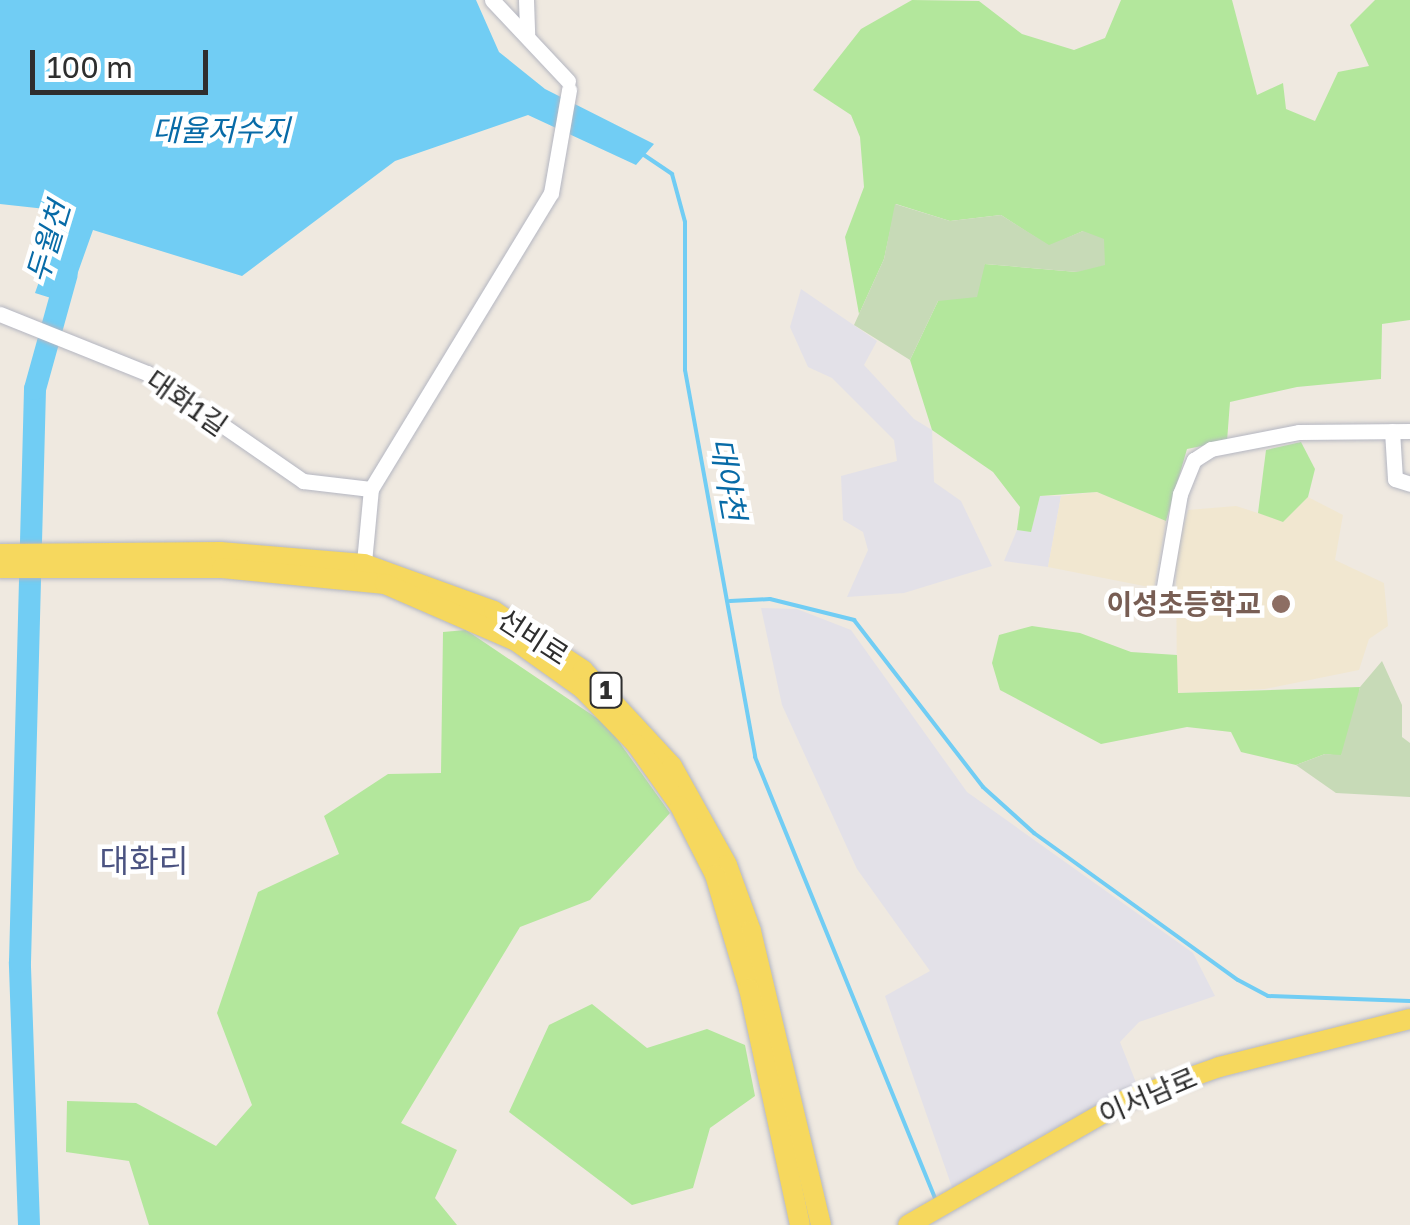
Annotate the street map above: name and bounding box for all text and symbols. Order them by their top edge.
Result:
scale bar [35,30,212,92]
text: 100 m [47,49,133,85]
water label: 대율저수지 [152,112,290,148]
water label: 두월천 [19,197,77,287]
street label: 대화1길 [140,363,234,443]
water label: 대야천 [703,435,753,523]
place label: 이성초등학교 [1106,587,1261,621]
marker: 이성초등학교 [1270,593,1292,615]
street label: 선비로 [491,602,575,672]
road number: 1 [588,670,624,710]
district label: 대화리 [100,841,188,879]
street label: 이서남로 [1094,1060,1202,1132]

